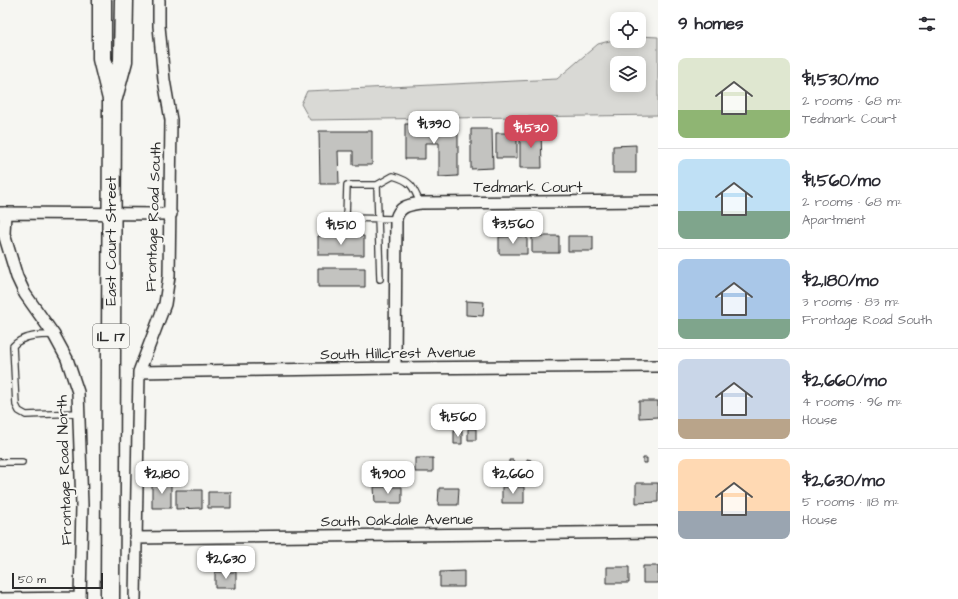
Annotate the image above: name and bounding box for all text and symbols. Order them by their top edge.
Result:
map controls [610,12,646,92]
button: locate [610,12,646,48]
text: 9 homes [678,12,743,36]
icon: filters [916,13,938,35]
button: layers [610,56,646,92]
text: $1,530/mo [802,68,879,92]
icon: home [710,74,758,122]
text: 2 rooms · 68 m² [802,92,902,110]
text: Tedmark Court [802,110,896,128]
pin: $1,390 [401,111,467,145]
text: $1,390 [417,115,451,133]
pin: $1,530 [498,115,564,149]
text: $1,530 [513,119,549,137]
street label: Frontage Road South [140,141,168,292]
text: $1,560/mo [802,169,881,193]
icon: home [710,175,758,223]
street label: East Court Street [101,176,122,306]
street label: Tedmark Court [474,177,582,198]
text: 2 rooms · 68 m² [802,193,902,211]
pin: $3,560 [480,211,546,245]
text: Apartment [802,211,866,229]
pin: $1,510 [308,212,374,246]
text: $3,560 [492,215,534,233]
text: $1,510 [326,216,356,234]
text: $2,180/mo [802,269,879,293]
icon: home [710,275,758,323]
text: 3 rooms · 83 m² [802,293,900,311]
text: Frontage Road South [802,311,932,329]
road number: IL 17 [93,324,129,348]
street label: South Hillcrest Avenue [320,342,476,365]
text: $2,660/mo [802,369,887,393]
icon: home [710,375,758,423]
text: 4 rooms · 96 m² [802,393,902,411]
street label: Frontage Road North [51,394,79,545]
pin: $1,560 [425,404,491,438]
text: $1,560 [440,408,476,426]
text: House [802,411,837,429]
pin: $2,180 [129,461,195,495]
pin: $1,900 [355,461,421,495]
pin: $2,660 [480,461,546,495]
text: $2,180 [144,465,180,483]
text: $1,900 [370,465,406,483]
text: $2,660 [492,465,534,483]
text: $2,630/mo [802,469,885,493]
icon: home [710,475,758,523]
text: 5 rooms · 118 m² [802,493,899,511]
street label: South Oakdale Avenue [321,509,473,532]
text: House [802,511,837,529]
pin: $2,630 [193,546,259,580]
text: $2,630 [206,550,246,568]
scale bar [12,571,103,590]
text: 50 m [18,572,46,587]

